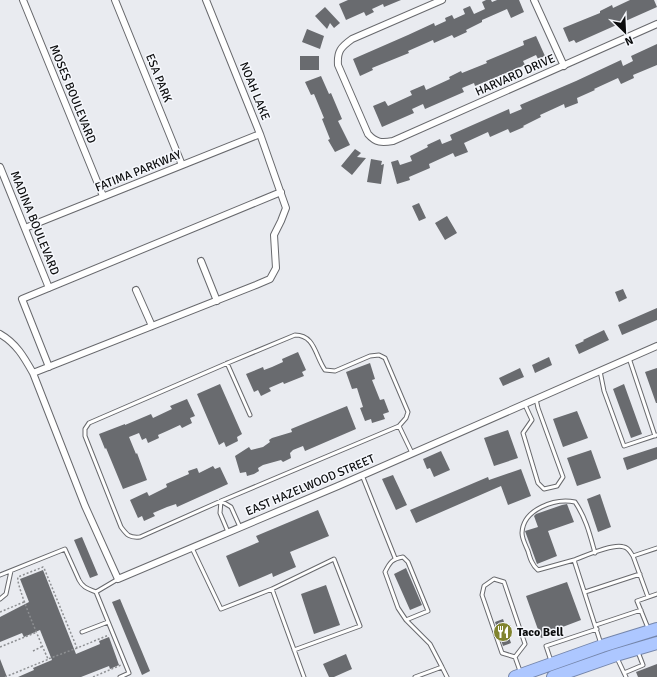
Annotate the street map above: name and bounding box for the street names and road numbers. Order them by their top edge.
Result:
street label: MOSES BOULEVARD [46,43,99,146]
street label: HARVARD DRIVE [473,51,558,100]
street label: ESA PARK [142,52,175,105]
street label: NOAH LAKE [236,60,273,123]
street label: FATIMA PARKWAY [93,147,183,196]
street label: MADINA BOULEVARD [7,169,62,278]
street label: EAST HAZELWOOD STREET [243,451,377,519]

